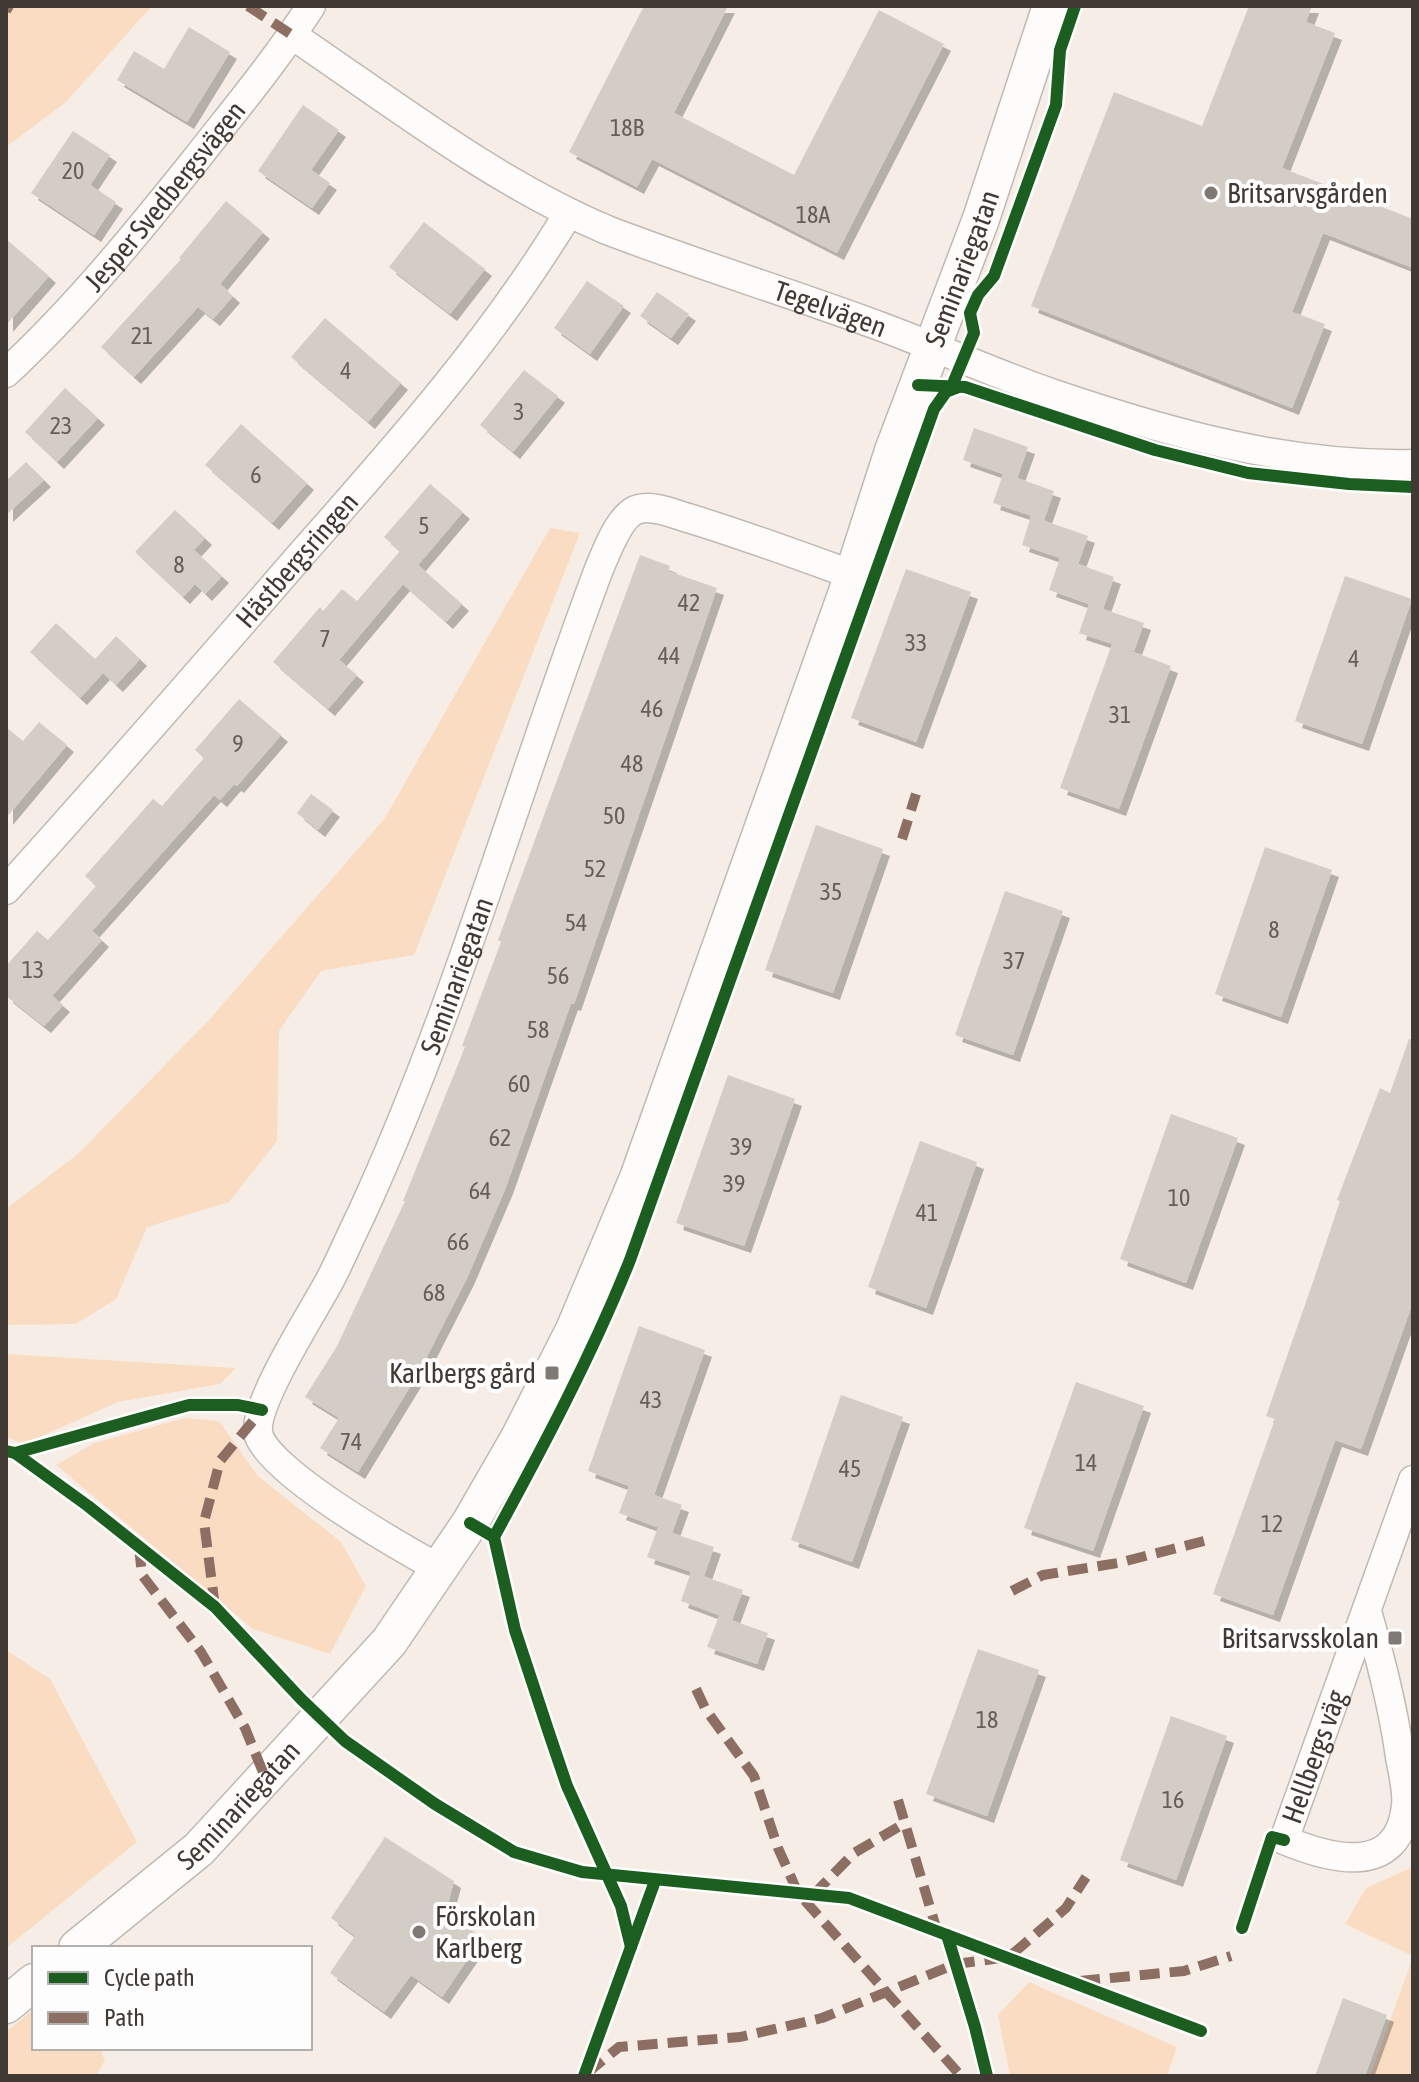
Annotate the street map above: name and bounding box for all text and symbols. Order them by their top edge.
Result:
street label: Jesper Svedbergsvägen [78,95,252,298]
house number: 18B [610,114,645,141]
house number: 20 [62,157,84,184]
place label: Britsarvsgården [1227,177,1388,209]
marker: Britsarvsgården [1202,184,1220,202]
street label: Seminariegatan [918,186,1005,351]
house number: 18A [796,201,830,228]
street label: Tegelvägen [770,274,891,343]
house number: 21 [131,322,153,349]
house number: 4 [340,357,352,384]
house number: 3 [513,398,525,425]
house number: 23 [50,412,72,439]
house number: 6 [250,461,262,488]
street label: Hästbergsringen [229,486,365,634]
house number: 5 [418,512,430,539]
house number: 8 [173,551,185,578]
house number: 42 [678,589,700,616]
house number: 7 [319,625,331,652]
house number: 33 [905,629,927,656]
house number: 44 [658,642,680,669]
house number: 4 [1348,645,1360,672]
house number: 46 [641,695,663,722]
house number: 31 [1109,701,1131,728]
house number: 9 [232,730,244,757]
house number: 48 [621,750,643,777]
house number: 50 [603,802,625,829]
house number: 52 [584,855,606,882]
house number: 35 [820,878,842,905]
street label: Seminariegatan [414,893,499,1059]
house number: 54 [565,909,587,936]
house number: 8 [1268,916,1280,943]
house number: 37 [1003,947,1025,974]
house number: 13 [22,956,44,983]
house number: 56 [547,962,569,989]
house number: 58 [527,1016,549,1043]
house number: 60 [508,1070,530,1097]
house number: 62 [489,1124,511,1151]
house number: 39 [730,1133,752,1160]
house number: 39 [723,1170,745,1197]
house number: 64 [469,1177,491,1204]
house number: 10 [1168,1184,1190,1211]
house number: 41 [916,1199,938,1226]
house number: 66 [447,1228,469,1255]
house number: 68 [423,1279,445,1306]
place label: Karlbergs gård [389,1357,536,1389]
marker: Karlbergs gård [543,1364,561,1382]
house number: 43 [640,1386,662,1413]
house number: 74 [340,1428,362,1455]
house number: 14 [1075,1449,1097,1476]
house number: 45 [839,1455,861,1482]
house number: 12 [1261,1510,1283,1537]
place label: Britsarvsskolan [1222,1622,1379,1654]
marker: Britsarvsskolan [1386,1629,1404,1647]
street label: Hellbergs väg [1275,1686,1352,1828]
house number: 18 [976,1706,998,1733]
street label: Seminariegatan [171,1734,306,1876]
house number: 16 [1162,1786,1184,1813]
place label: Förskolan Karlberg [435,1900,536,1964]
marker: Förskolan Karlberg [410,1923,428,1941]
legend [32,1946,312,2050]
text: Cycle path [104,1964,195,1991]
text: Path [104,2004,145,2031]

